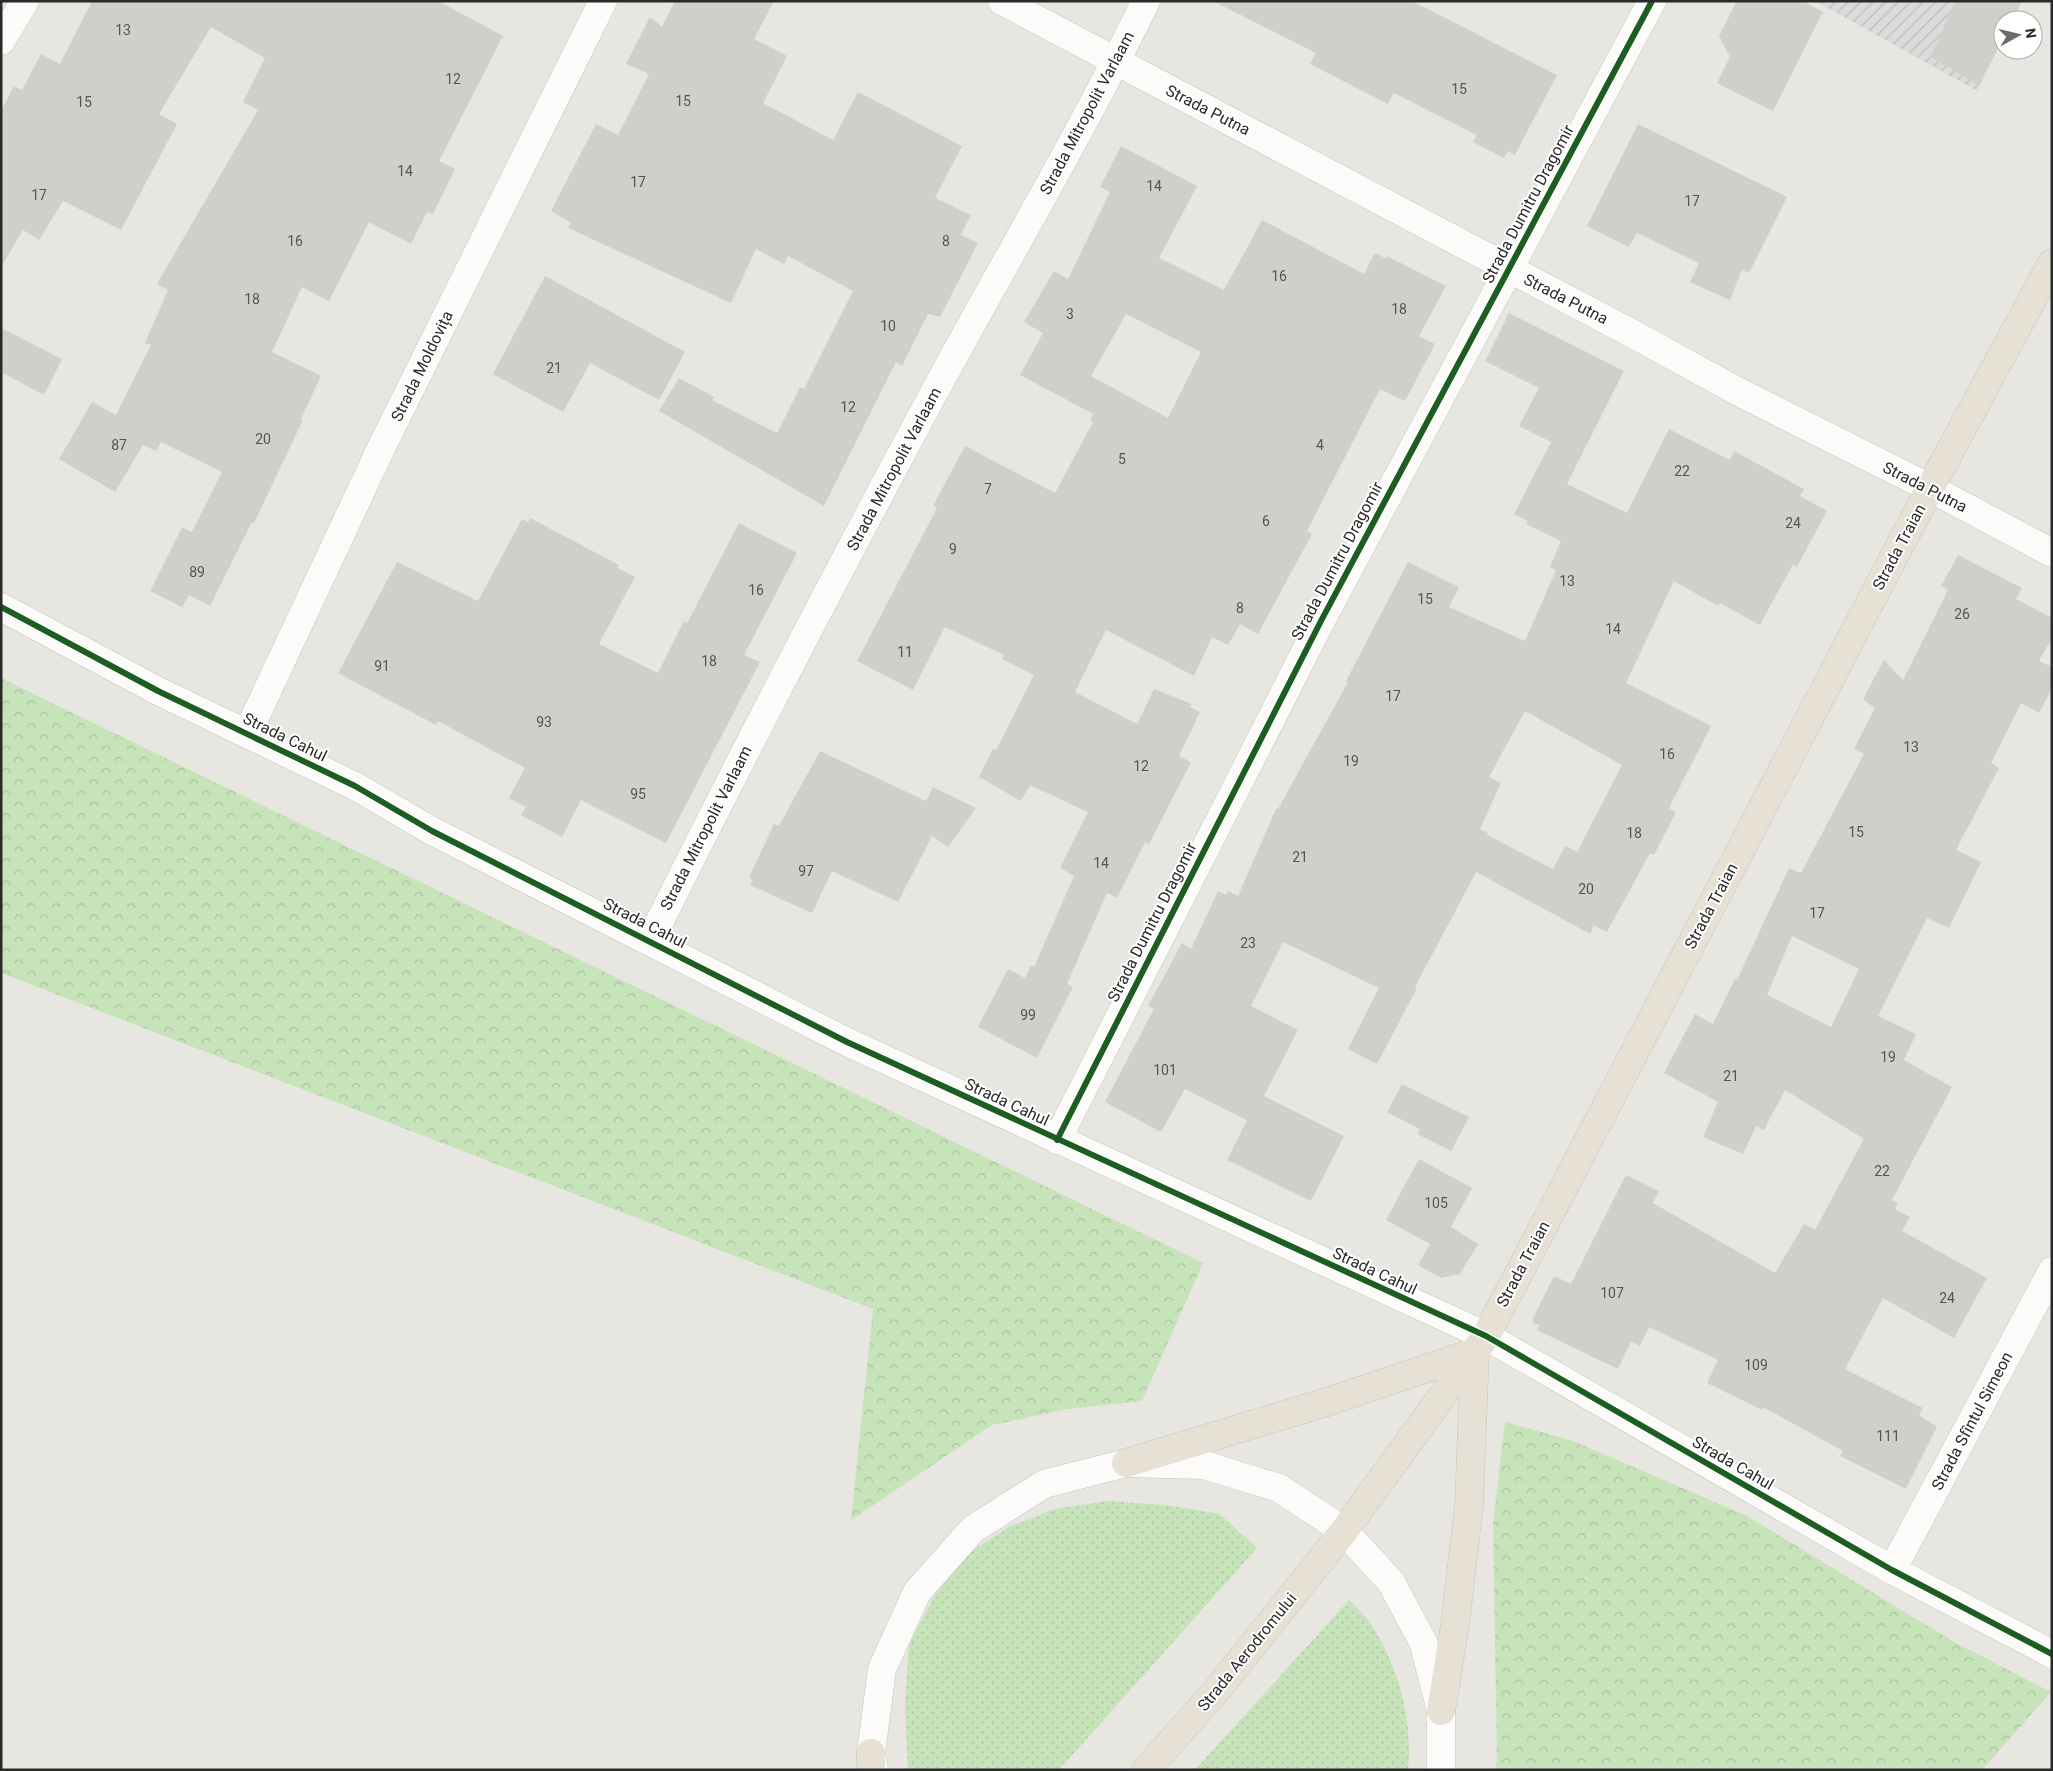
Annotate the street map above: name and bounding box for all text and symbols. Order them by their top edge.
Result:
north arrow [1993,10,2043,60]
house number: 13 [115,22,131,38]
text: N [2022,27,2039,39]
street label: Strada Mitropolit Varlaam [1036,28,1138,198]
house number: 12 [445,71,461,87]
street label: Strada Putna [1163,81,1253,139]
house number: 15 [1451,81,1467,97]
house number: 15 [675,93,691,109]
house number: 15 [76,94,92,110]
street label: Strada Dumitru Dragomir [1478,121,1578,286]
house number: 14 [397,163,413,179]
house number: 17 [630,174,646,190]
house number: 14 [1146,178,1162,194]
house number: 17 [31,187,47,203]
house number: 17 [1684,193,1700,209]
house number: 16 [287,233,303,249]
house number: 8 [942,233,950,249]
house number: 16 [1271,268,1287,284]
street label: Strada Putna [1521,270,1611,328]
house number: 18 [244,291,260,307]
house number: 18 [1391,301,1407,317]
house number: 3 [1066,306,1074,322]
street label: Strada Moldovița [387,308,458,425]
house number: 10 [880,318,896,334]
house number: 21 [546,360,562,376]
street label: Strada Mitropolit Varlaam [843,384,945,554]
house number: 12 [840,399,856,415]
house number: 20 [255,431,271,447]
house number: 87 [111,437,127,453]
house number: 4 [1316,437,1324,453]
house number: 5 [1118,451,1126,467]
street label: Strada Putna [1880,458,1970,516]
house number: 22 [1674,463,1690,479]
street label: Strada Dumitru Dragomir [1287,478,1387,643]
house number: 7 [984,481,992,497]
street label: Strada Trаian [1868,501,1930,593]
house number: 6 [1262,513,1270,529]
house number: 24 [1785,515,1801,531]
house number: 9 [949,541,957,557]
house number: 89 [189,564,205,580]
house number: 13 [1559,573,1575,589]
house number: 16 [748,582,764,598]
house number: 15 [1417,591,1433,607]
house number: 8 [1236,600,1244,616]
house number: 26 [1954,606,1970,622]
house number: 14 [1605,621,1621,637]
house number: 11 [897,644,913,660]
house number: 18 [701,653,717,669]
house number: 91 [374,658,390,674]
house number: 17 [1385,688,1401,704]
street label: Strada Cahul [240,709,330,765]
house number: 93 [536,714,552,730]
house number: 13 [1903,739,1919,755]
street label: Strada Mitropolit Varlaam [656,743,756,913]
house number: 16 [1659,746,1675,762]
house number: 19 [1343,753,1359,769]
house number: 12 [1133,758,1149,774]
house number: 95 [630,786,646,802]
house number: 15 [1848,824,1864,840]
house number: 18 [1626,825,1642,841]
street label: Strada Dumitru Dragomir [1103,838,1201,1005]
house number: 21 [1292,849,1308,865]
house number: 14 [1093,855,1109,871]
street label: Strada Trаian [1680,860,1742,952]
house number: 97 [798,863,814,879]
house number: 20 [1578,881,1594,897]
street label: Strada Cahul [600,894,690,952]
house number: 17 [1809,905,1825,921]
house number: 23 [1240,935,1256,951]
house number: 99 [1020,1007,1036,1023]
house number: 19 [1880,1049,1896,1065]
house number: 101 [1153,1062,1177,1078]
house number: 21 [1723,1068,1739,1084]
street label: Strada Cahul [962,1074,1052,1130]
house number: 22 [1874,1163,1890,1179]
house number: 105 [1424,1195,1448,1211]
street label: Strada Trаian [1492,1218,1554,1310]
street label: Strada Cahul [1330,1243,1420,1299]
house number: 107 [1600,1285,1624,1301]
house number: 24 [1939,1290,1955,1306]
street label: Strada Sfîntul Simeon [1927,1349,2017,1493]
house number: 109 [1744,1357,1768,1373]
house number: 111 [1876,1428,1900,1444]
street label: Strada Cahul [1689,1432,1777,1494]
street label: Strada Aerodromului [1194,1589,1300,1715]

